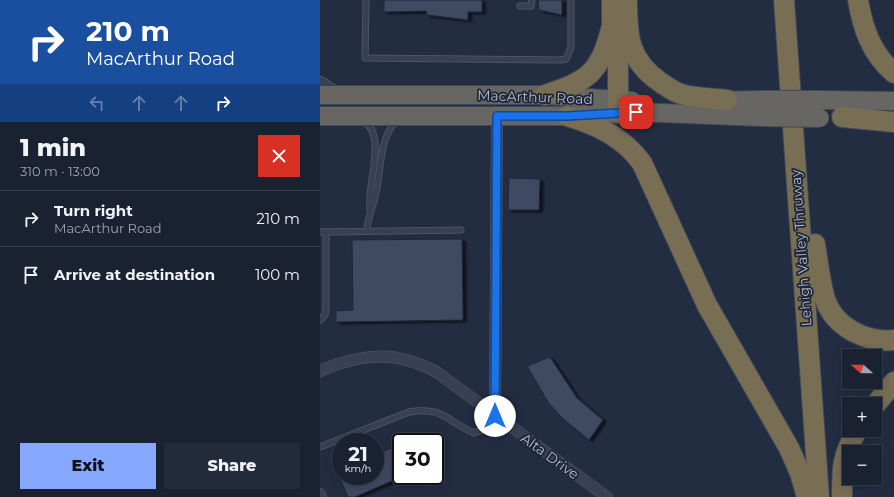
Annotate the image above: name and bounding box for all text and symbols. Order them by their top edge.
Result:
text: 210 m [86,14,170,48]
icon: right [20,16,72,68]
text: MacArthur Road [86,48,235,70]
street label: MacArthur Road [477,86,593,108]
icon: left [86,92,108,114]
icon: ahead [128,92,150,114]
icon: ahead [170,92,192,114]
icon: right [212,92,234,114]
pin [619,95,653,129]
icon: arrive [625,101,647,123]
text: 1 min [20,133,86,162]
button: close [258,135,300,177]
text: 310 m · 13:00 [20,163,100,179]
street label: Lehigh Valley Thruway [787,169,815,327]
text: Turn right [54,201,133,220]
icon: right [20,208,42,230]
text: 210 m [256,209,300,228]
text: MacArthur Road [54,220,162,236]
icon: arrive [20,264,42,286]
text: Arrive at destination [54,265,215,284]
text: 100 m [255,265,300,284]
north arrow [842,349,882,389]
map controls [842,349,882,485]
position arrow [474,395,516,437]
button: + [842,397,882,437]
street label: Alta Drive [517,429,583,483]
speed limit sign: 30 [392,433,444,485]
text: 21 [348,442,368,466]
button: Exit [20,443,156,489]
button: Share [164,443,300,489]
button: − [842,445,882,485]
text: km/h [345,462,371,475]

